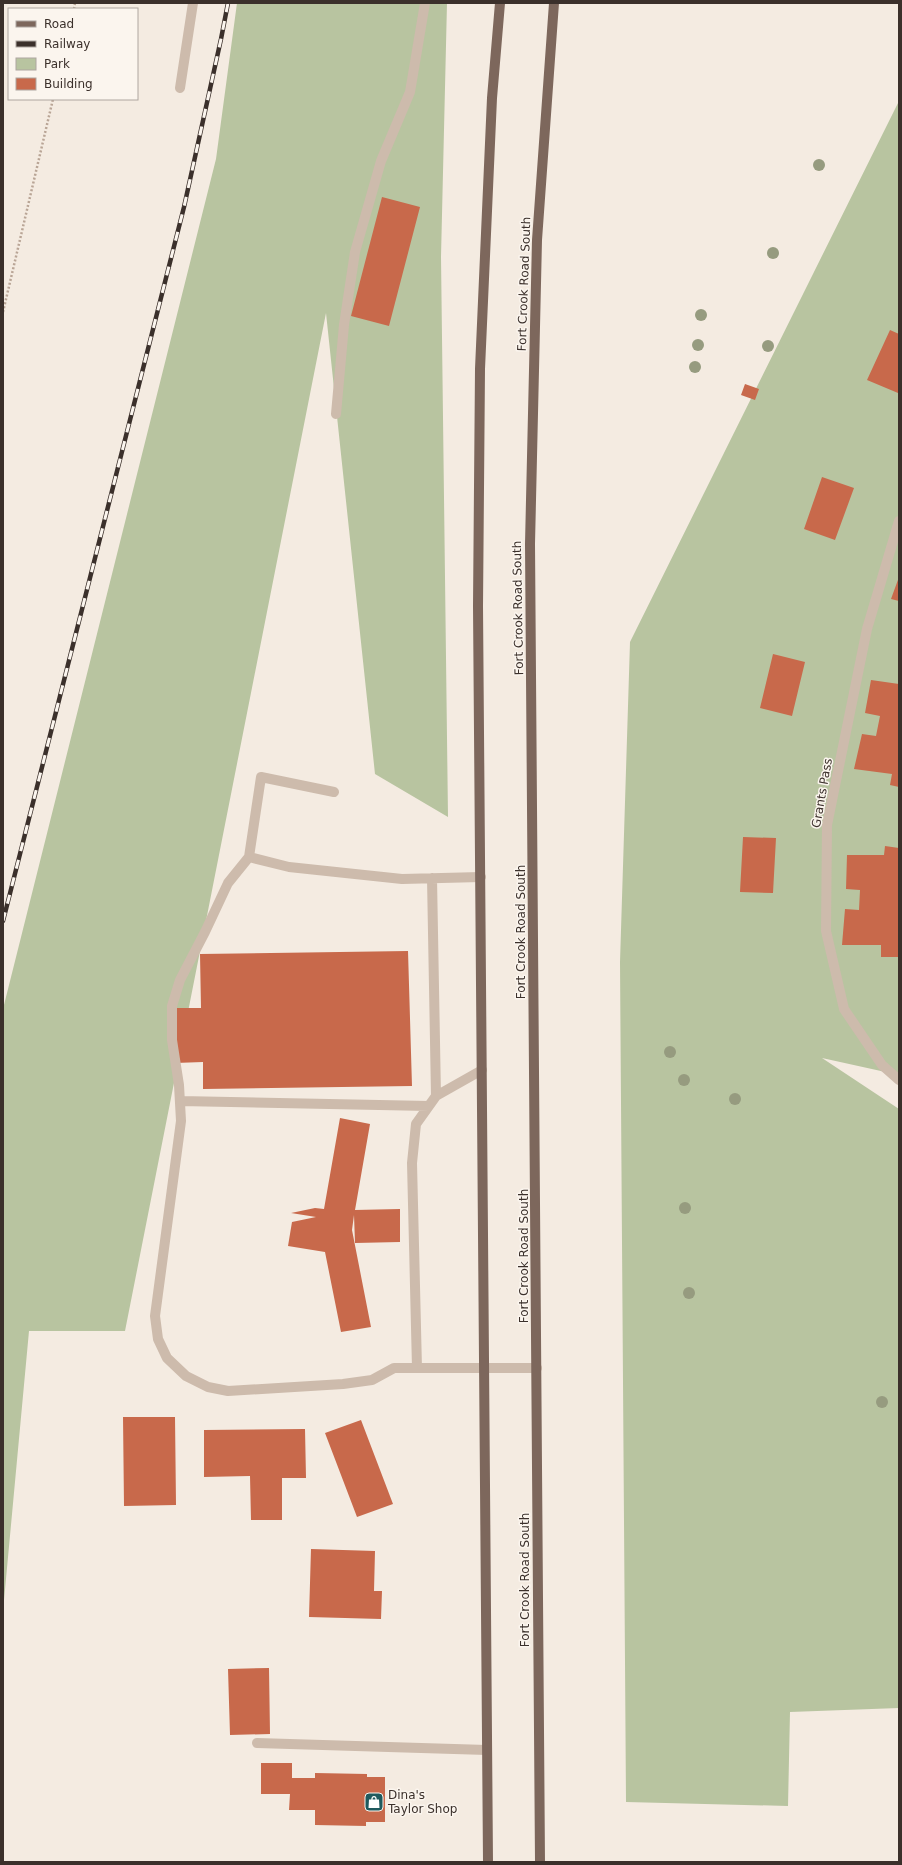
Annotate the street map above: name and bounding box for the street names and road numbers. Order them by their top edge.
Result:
street label: Fort Crook Road South [515,217,533,351]
street label: Fort Crook Road South [510,541,526,675]
street label: Grants Pass [809,757,835,829]
street label: Fort Crook Road South [514,865,528,999]
street label: Fort Crook Road South [517,1189,531,1323]
street label: Fort Crook Road South [518,1513,532,1647]

